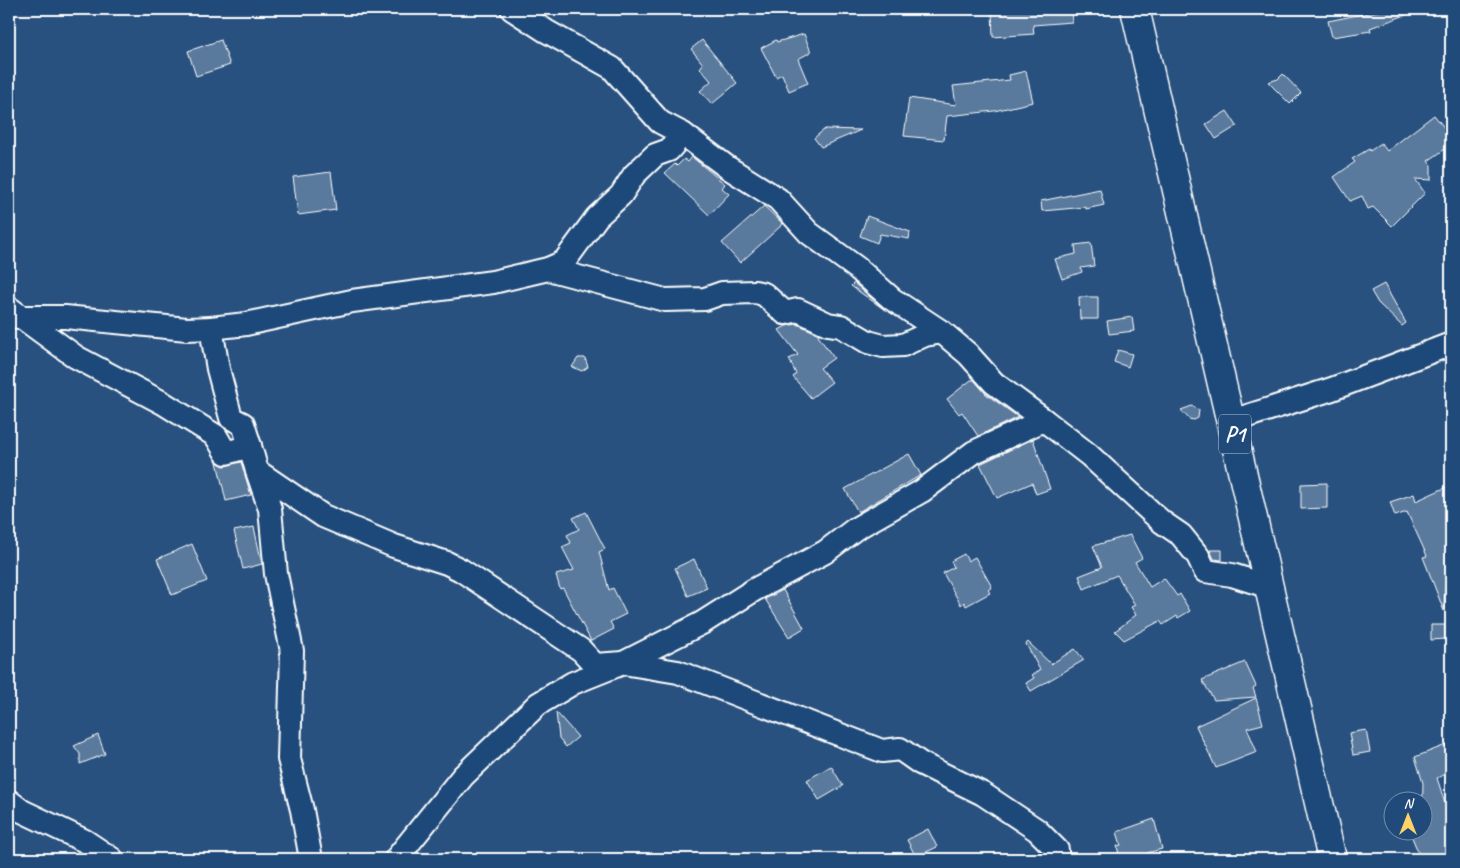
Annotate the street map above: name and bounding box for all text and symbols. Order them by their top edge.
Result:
road number: P1 [1219,414,1251,454]
north arrow [1382,790,1432,840]
text: N [1404,795,1415,812]

